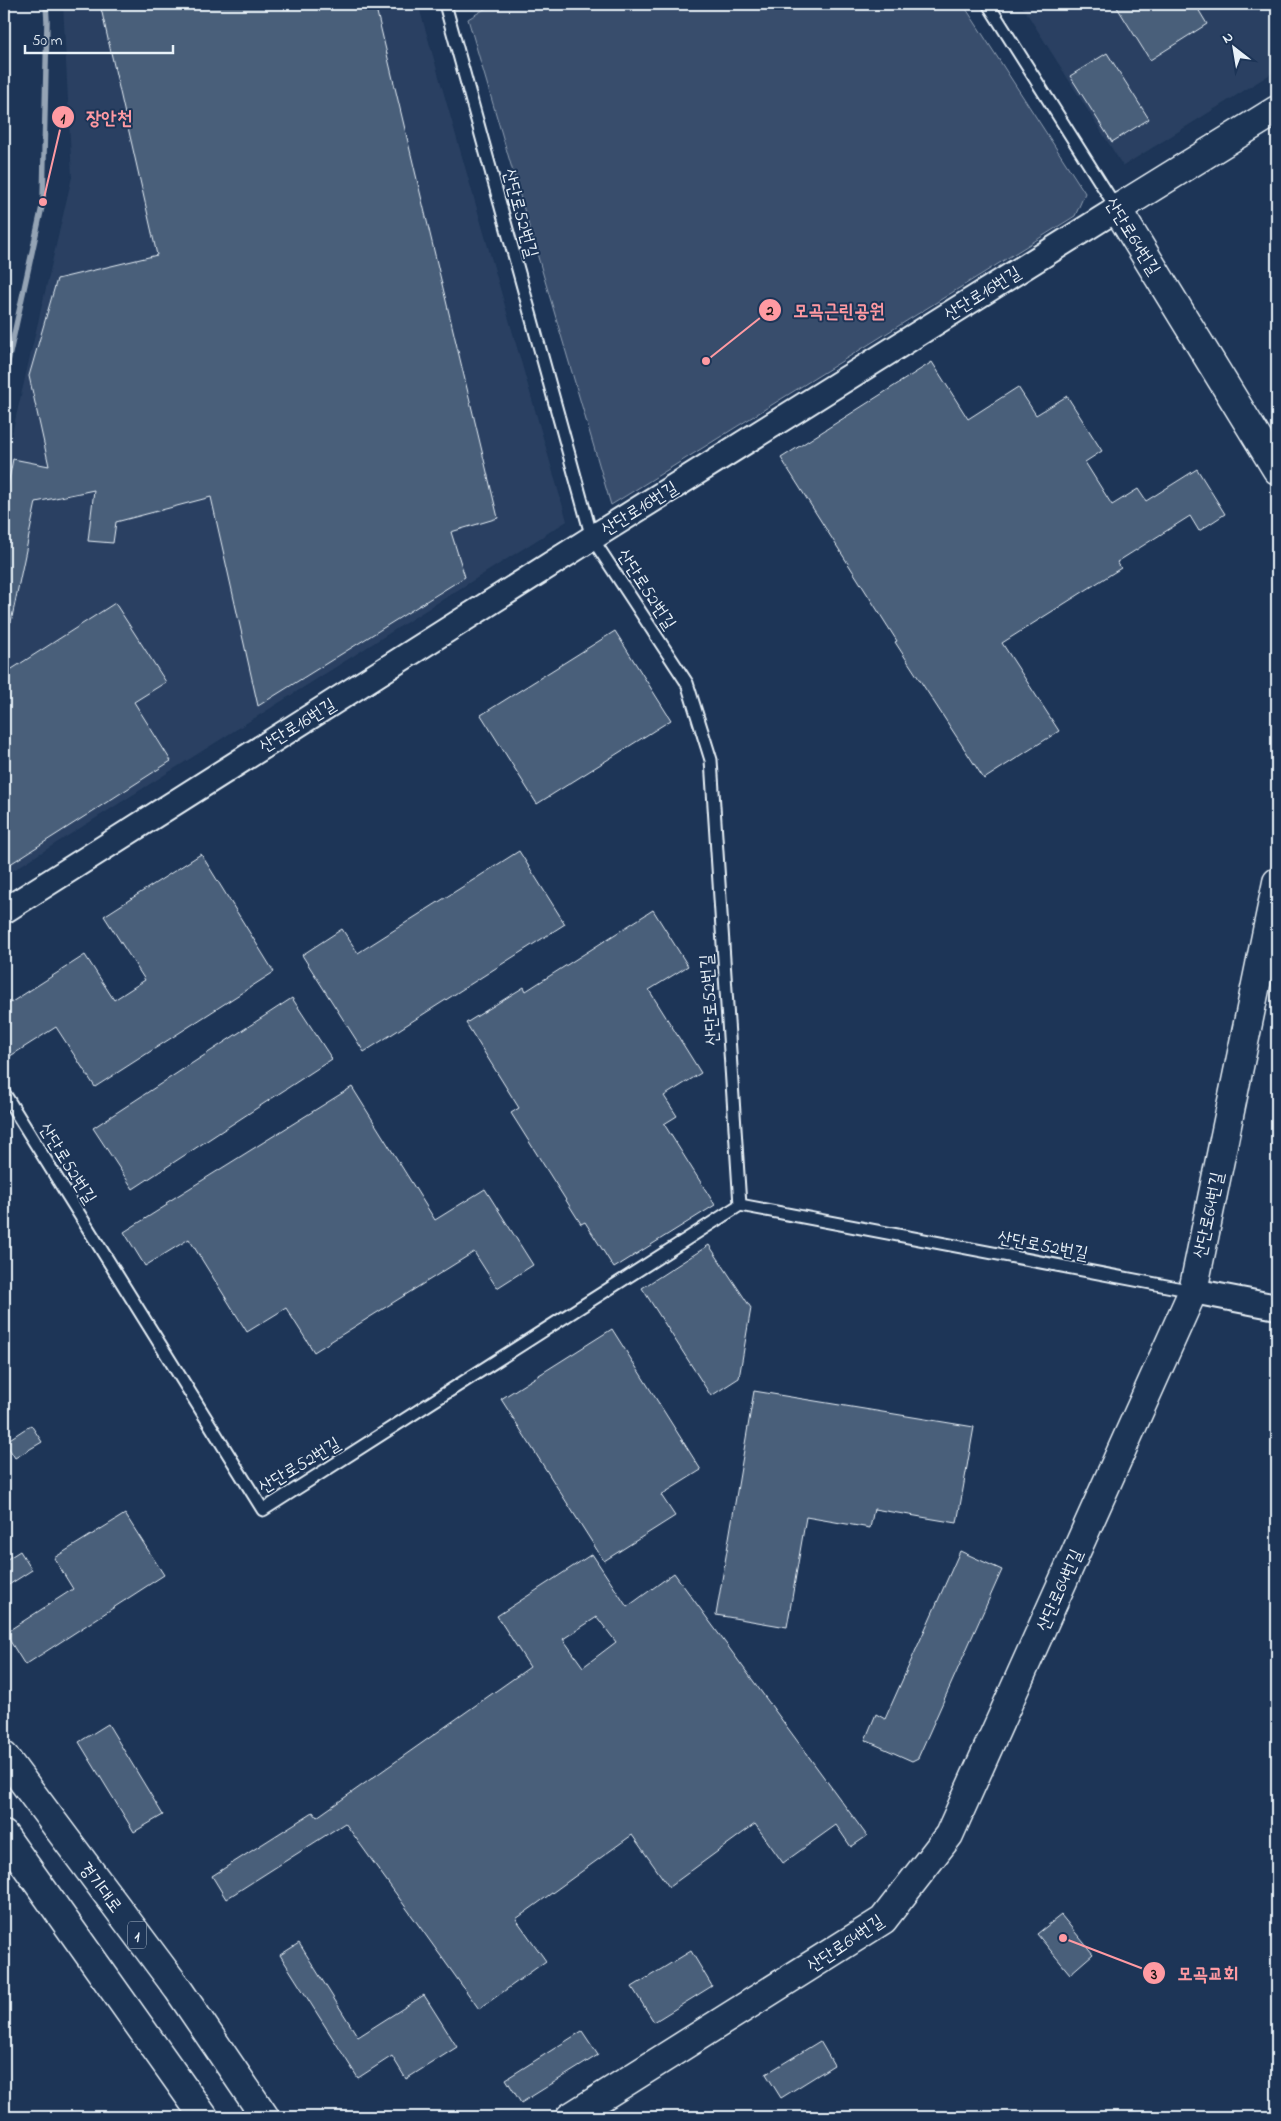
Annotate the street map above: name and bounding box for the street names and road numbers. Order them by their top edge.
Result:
street label: 산단로52번길 [495,166,544,262]
street label: 산단로64번길 [1097,193,1166,282]
street label: 산단로16번길 [940,261,1027,329]
street label: 산단로16번길 [597,476,684,544]
street label: 산단로52번길 [609,545,681,636]
street label: 산단로16번길 [255,693,342,761]
street label: 산단로52번길 [695,953,727,1046]
street label: 산단로52번길 [31,1118,102,1210]
street label: 산단로64번길 [1188,1169,1232,1261]
street label: 산단로52번길 [995,1225,1091,1269]
street label: 산단로52번길 [254,1432,346,1501]
street label: 산단로64번길 [1031,1545,1091,1636]
street label: 경기대로 [72,1857,127,1919]
street label: 산단로64번길 [802,1909,890,1980]
road number: 1 [128,1922,146,1948]

